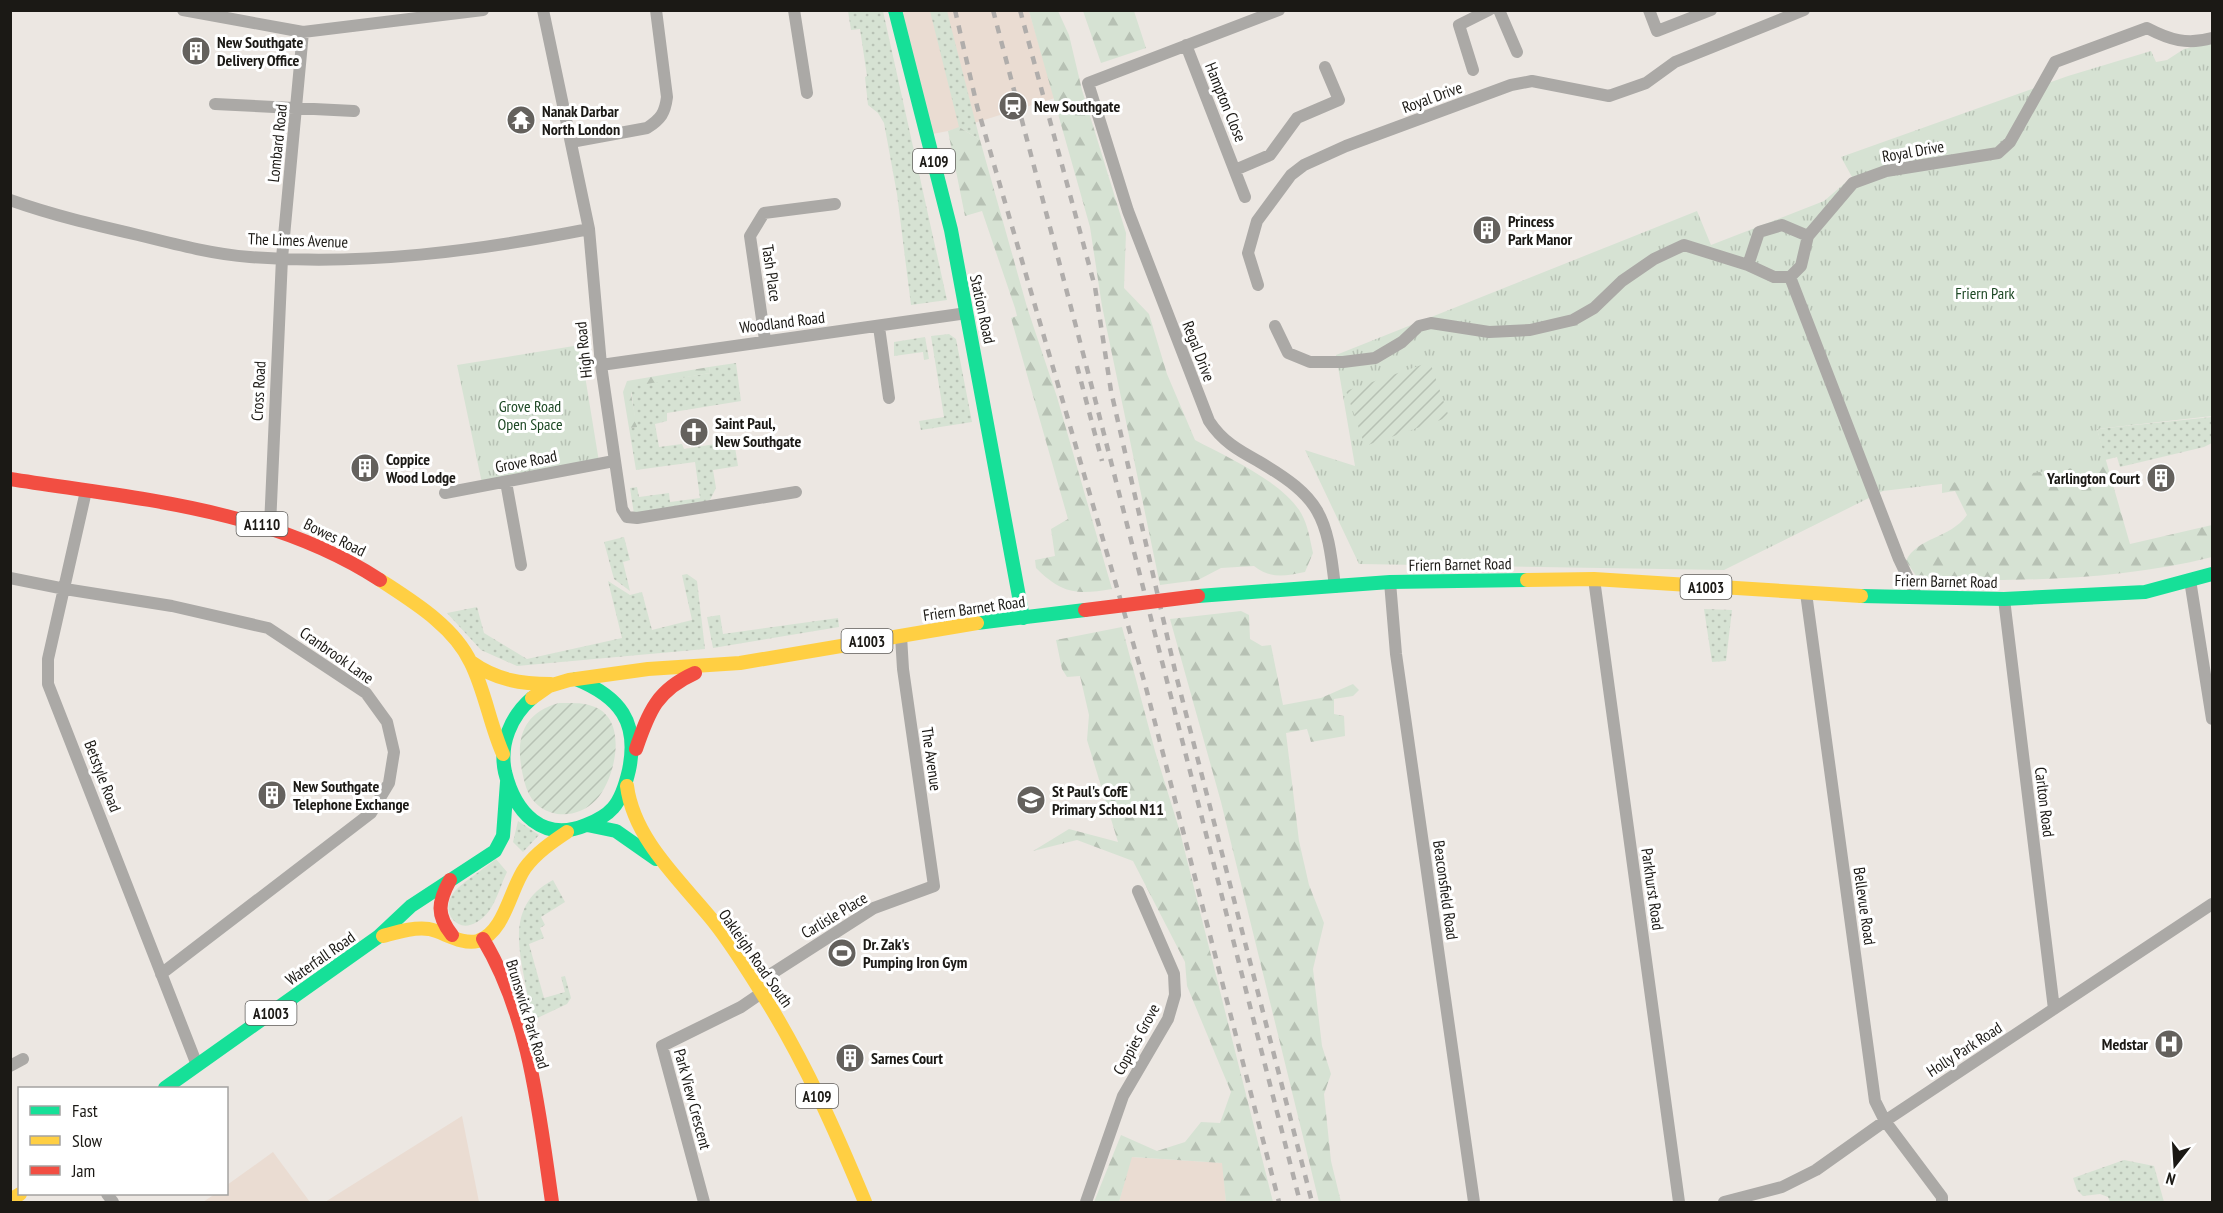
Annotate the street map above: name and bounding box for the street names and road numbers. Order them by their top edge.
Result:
street label: Hampton Close [1201,59,1251,145]
street label: Royal Drive [1399,77,1465,117]
street label: Lombard Road [263,103,291,183]
street label: Royal Drive [1881,136,1945,166]
road number: A109 [913,149,955,173]
street label: The Limes Avenue [248,228,348,252]
street label: Tash Place [758,243,786,303]
street label: Station Road [966,273,1000,345]
street label: Woodland Road [738,307,826,337]
street label: Regal Drive [1178,318,1220,384]
street label: High Road [570,321,596,379]
street label: Cross Road [246,360,270,421]
street label: Grove Road [493,445,559,477]
road number: A1110 [236,512,288,536]
street label: Bowes Road [301,513,369,561]
street label: Friern Barnet Road [1408,553,1512,575]
street label: Friern Barnet Road [1894,570,1998,592]
road number: A1003 [1680,575,1732,599]
street label: Friern Barnet Road [922,591,1026,625]
street label: Cranbrook Lane [296,622,378,688]
road number: A1003 [842,629,892,653]
street label: The Avenue [918,726,946,792]
street label: Betstyle Road [80,737,126,815]
street label: Carlton Road [2031,766,2059,838]
street label: Beaconsfield Road [1429,839,1463,941]
street label: Parkhurst Road [1637,847,1669,931]
street label: Bellevue Road [1850,866,1880,946]
street label: Carlisle Place [797,887,871,943]
street label: Oakleigh Road South [715,905,797,1011]
street label: Waterfall Road [281,927,359,989]
street label: Brunswick Park Road [502,957,554,1071]
street label: Coppies Grove [1108,1000,1164,1078]
road number: A1003 [246,1001,296,1025]
street label: Holly Park Road [1923,1017,2006,1081]
street label: Park View Crescent [670,1047,716,1152]
road number: A109 [796,1084,838,1108]

